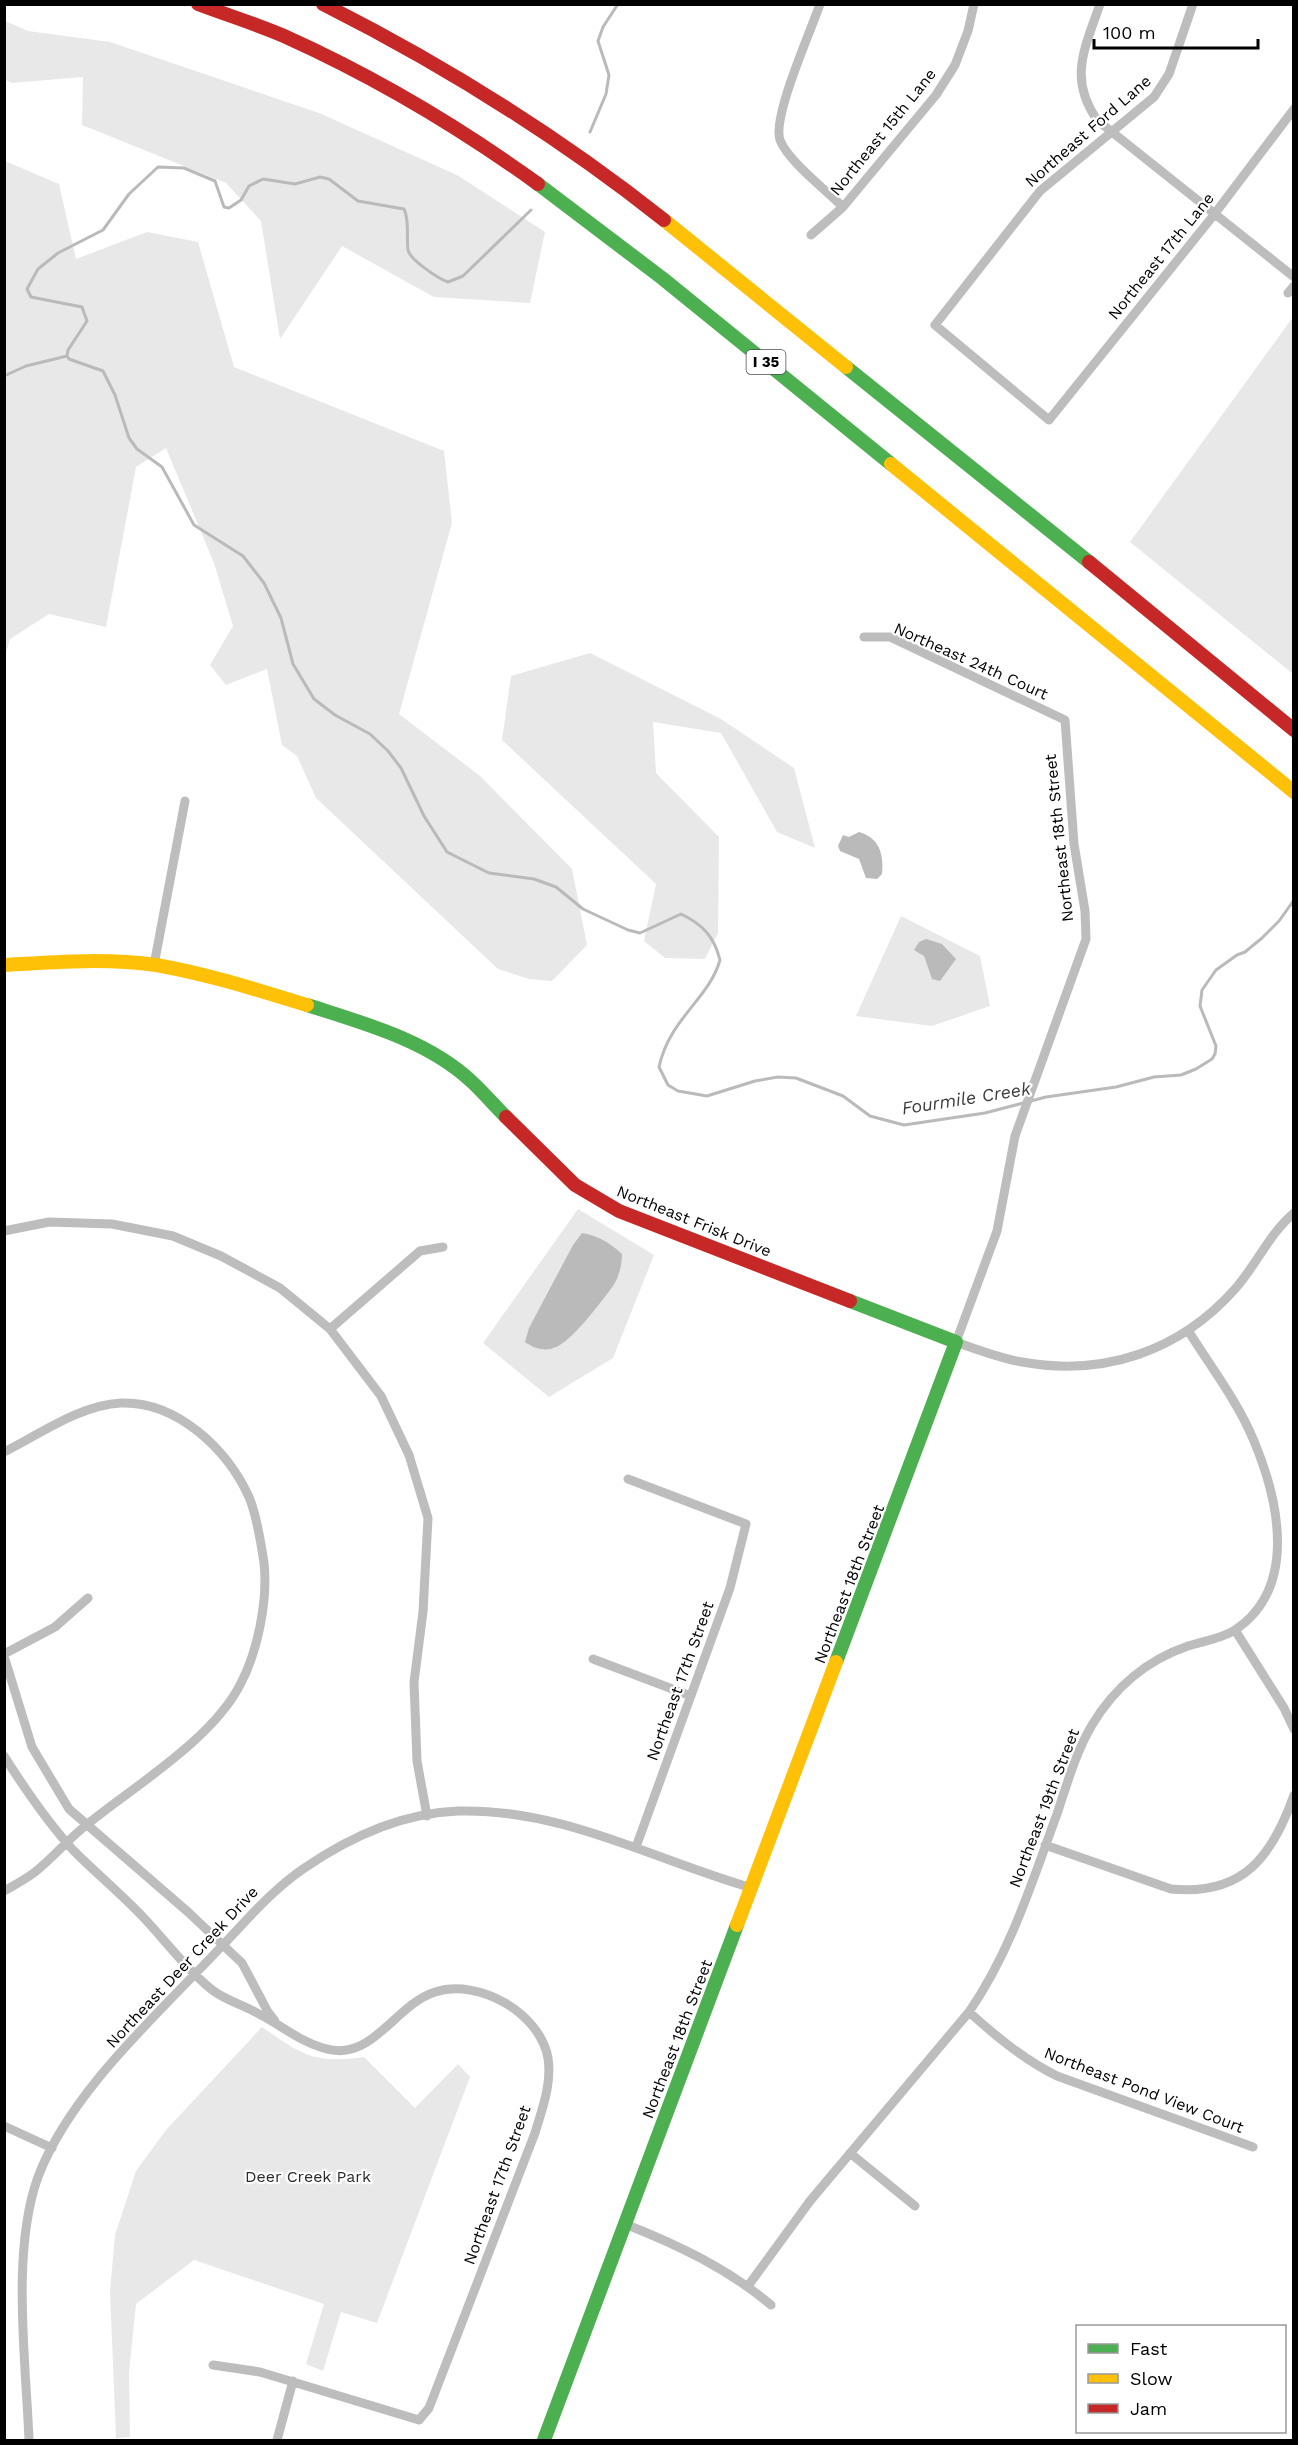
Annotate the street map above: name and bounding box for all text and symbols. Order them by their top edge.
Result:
scale bar [1094,12,1258,50]
text: 100 m [1103,22,1156,43]
street label: Northeast 15th Lane [826,65,940,199]
street label: Northeast Ford Lane [1021,71,1155,191]
street label: Northeast 17th Lane [1104,189,1218,323]
road number: I 35 [746,350,786,374]
street label: Northeast 24th Court [891,618,1051,704]
street label: Northeast 18th Street [1041,753,1077,923]
water label: Fourmile Creek [900,1077,1033,1119]
street label: Northeast Frisk Drive [614,1181,774,1261]
street label: Northeast 18th Street [810,1502,888,1666]
street label: Northeast 17th Street [642,1599,718,1763]
street label: Northeast 19th Street [1005,1726,1083,1890]
street label: Northeast Deer Creek Drive [102,1882,262,2052]
street label: Northeast 18th Street [638,1957,716,2121]
street label: Northeast Pond View Court [1042,2043,1247,2137]
street label: Northeast 17th Street [459,2103,535,2267]
park label: Deer Creek Park [245,2167,371,2186]
legend [1076,2325,1286,2433]
text: Fast [1130,2338,1168,2359]
text: Slow [1130,2368,1173,2389]
text: Jam [1130,2398,1167,2419]

